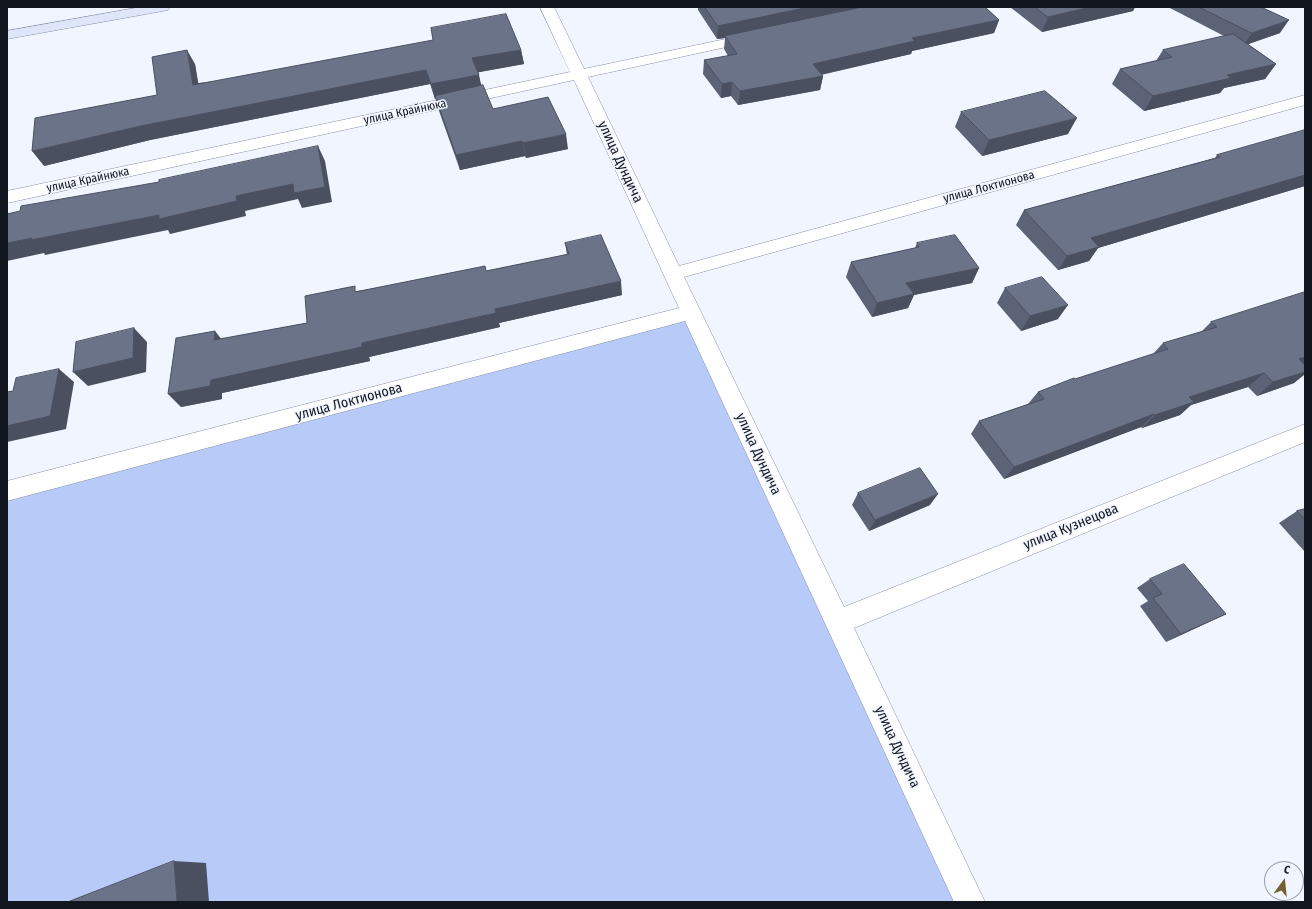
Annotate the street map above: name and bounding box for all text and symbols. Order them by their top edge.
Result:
street label: улица Крайнюка [362,96,448,128]
street label: улица Дундича [594,119,646,205]
street label: улица Крайнюка [45,164,131,196]
street label: улица Локтионова [942,168,1036,206]
street label: улица Локтионова [294,380,404,424]
street label: улица Дундича [732,411,784,497]
street label: улица Кузнецова [1021,500,1121,554]
street label: улица Дундича [871,704,923,790]
north arrow [1264,861,1304,901]
text: С [1283,863,1291,877]

